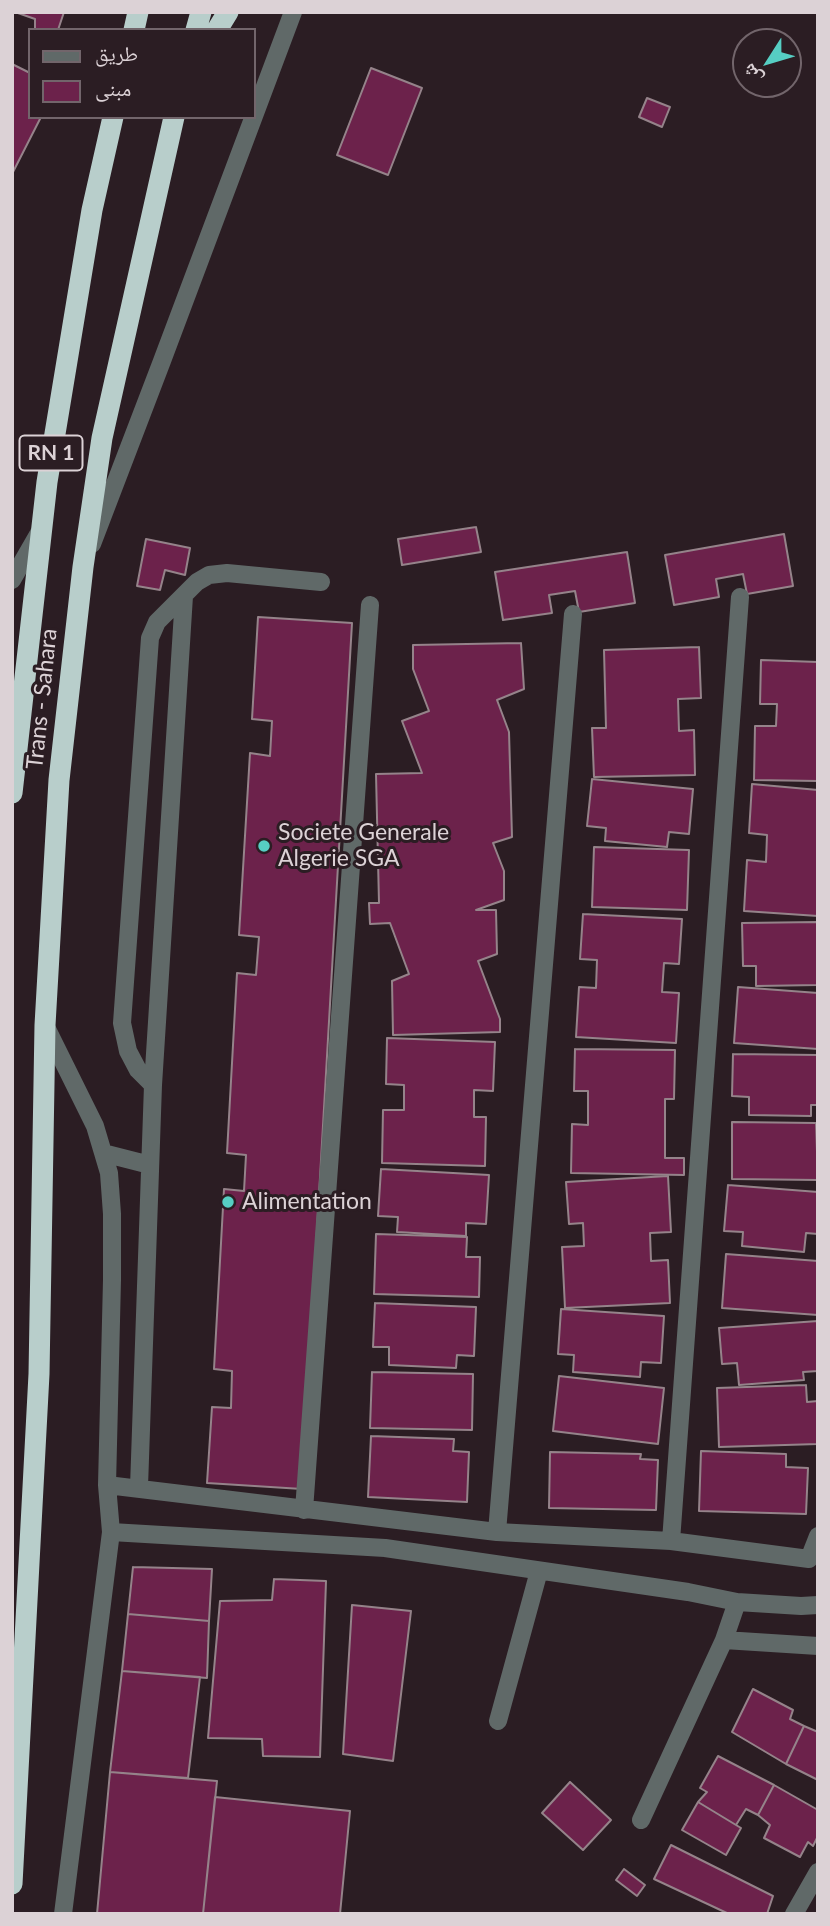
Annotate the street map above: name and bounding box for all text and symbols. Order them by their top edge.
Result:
legend [28,28,256,119]
north arrow [732,28,802,98]
text: طريق [95,40,138,65]
text: ش [736,60,767,90]
text: مبنى [95,75,131,100]
road number: RN 1 [20,435,82,470]
street label: Trans - Sahara [21,627,63,771]
place label: Societe Generale Algerie SGA [278,819,449,873]
marker: Societe Generale Algerie SGA [256,838,272,854]
place label: Alimentation [242,1188,372,1216]
marker: Alimentation [220,1194,236,1210]

